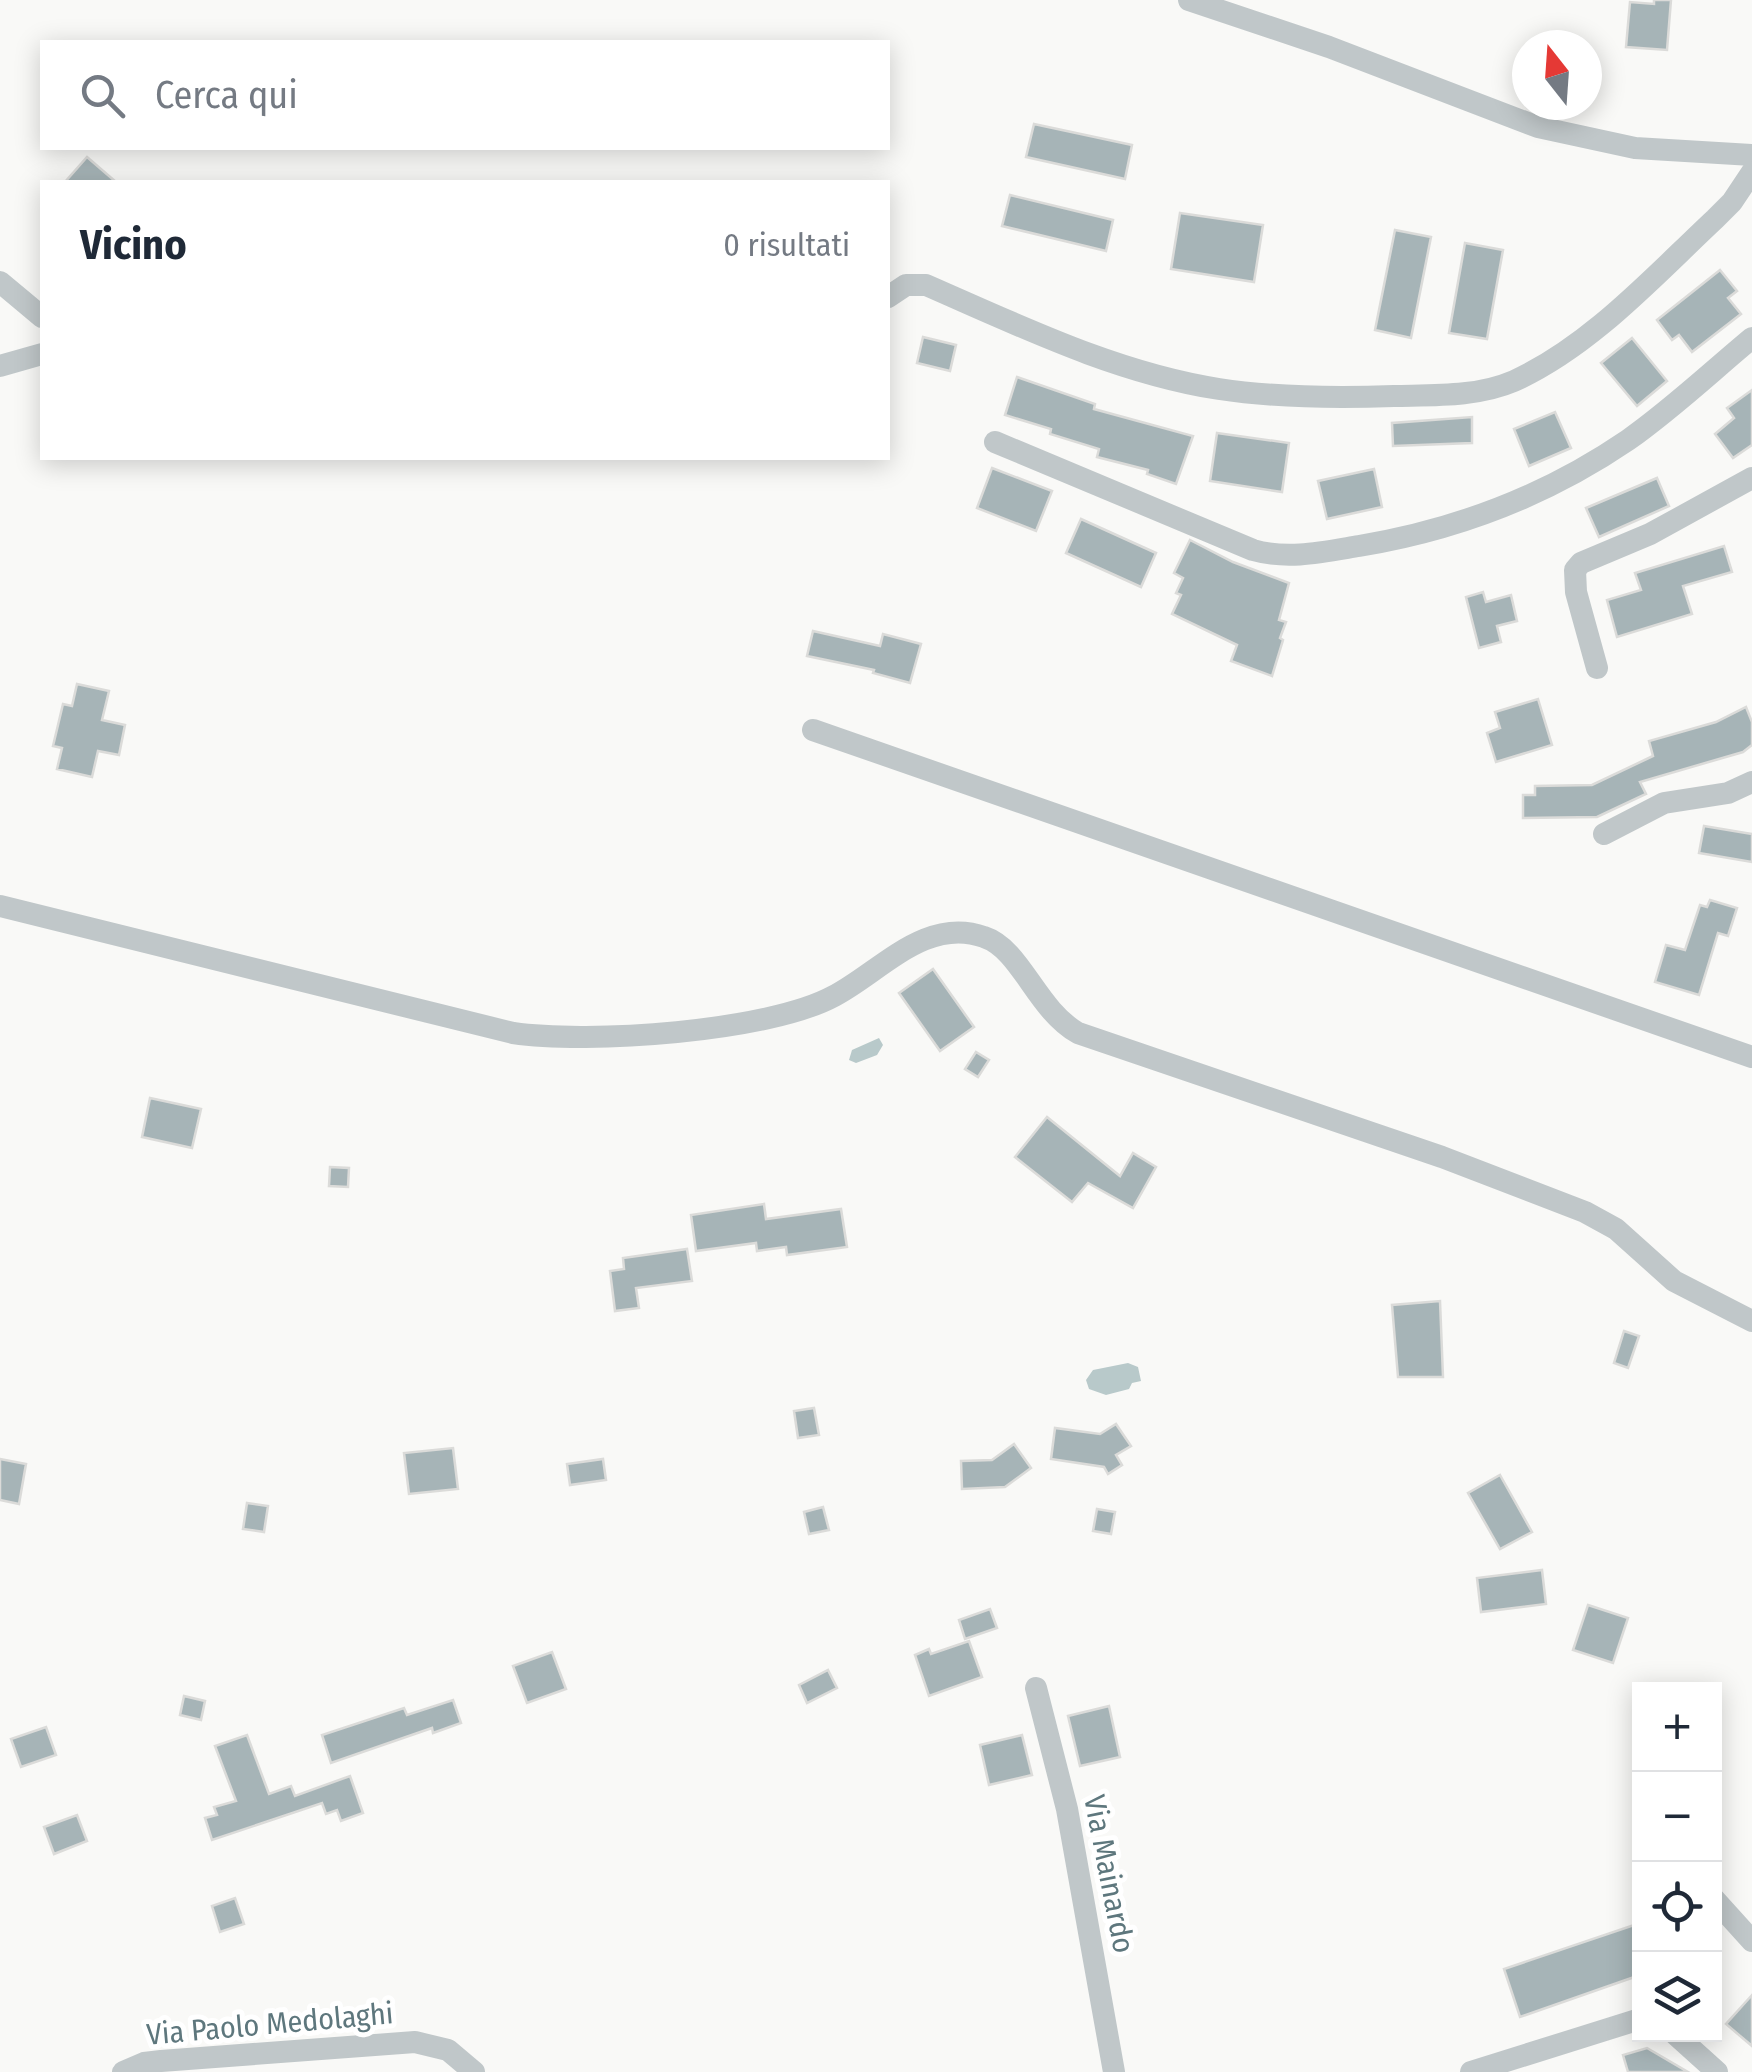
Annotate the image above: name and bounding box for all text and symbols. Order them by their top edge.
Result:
north arrow [1512,30,1602,120]
search box [40,40,890,150]
icon: search [75,68,130,123]
text: Cerca qui [155,72,298,118]
text: Vicino [80,220,187,270]
text: 0 risultati [723,226,850,264]
map controls [1632,1682,1722,2042]
button: + [1632,1682,1722,1772]
button: − [1632,1772,1722,1862]
street label: Via Mainardo [1076,1792,1142,1956]
button: locate [1632,1862,1722,1952]
button: layers [1632,1952,1722,2042]
street label: Via Paolo Medolaghi [145,1995,395,2053]

